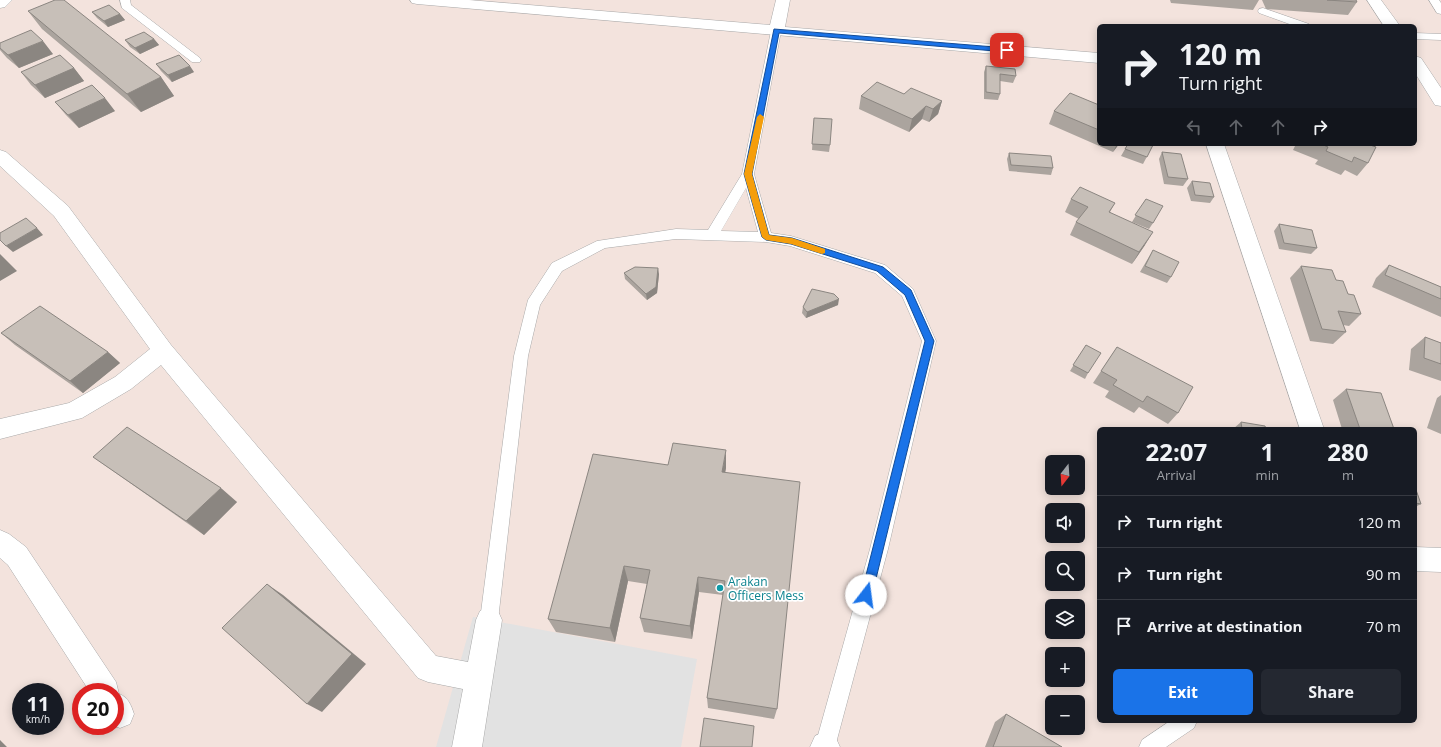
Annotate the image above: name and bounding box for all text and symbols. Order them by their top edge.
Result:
pin [990,33,1024,67]
text: 120 m [1179,35,1262,73]
icon: arrive [996,39,1018,61]
icon: right [1113,40,1165,92]
text: Turn right [1179,71,1262,95]
icon: left [1183,116,1205,138]
icon: ahead [1225,116,1247,138]
icon: ahead [1267,116,1289,138]
icon: right [1309,116,1331,138]
text: 22:07 [1145,435,1207,468]
text: 1 [1260,435,1274,468]
text: 280 [1327,435,1369,468]
north arrow [1045,455,1085,495]
map controls [1045,455,1085,735]
text: Arrival [1157,466,1196,484]
text: min [1256,466,1279,484]
text: m [1342,466,1354,484]
button: sound [1045,503,1085,543]
icon: right [1113,511,1135,533]
text: Turn right [1147,512,1222,532]
text: 120 m [1357,512,1401,532]
button: search [1045,551,1085,591]
icon: right [1113,563,1135,585]
text: Turn right [1147,564,1222,584]
text: 90 m [1366,564,1401,584]
place label: Arakan Officers Mess [728,573,804,604]
position arrow [845,574,887,616]
marker: Arakan Officers Mess [715,583,725,593]
button: layers [1045,599,1085,639]
icon: arrive [1113,615,1135,637]
text: Arrive at destination [1147,616,1302,636]
text: 70 m [1366,616,1401,636]
button: + [1045,647,1085,687]
button: Exit [1113,669,1253,715]
button: Share [1261,669,1401,715]
speed limit sign: 20 [72,683,124,735]
text: 11 [27,690,49,717]
button: − [1045,695,1085,735]
text: km/h [26,712,50,726]

